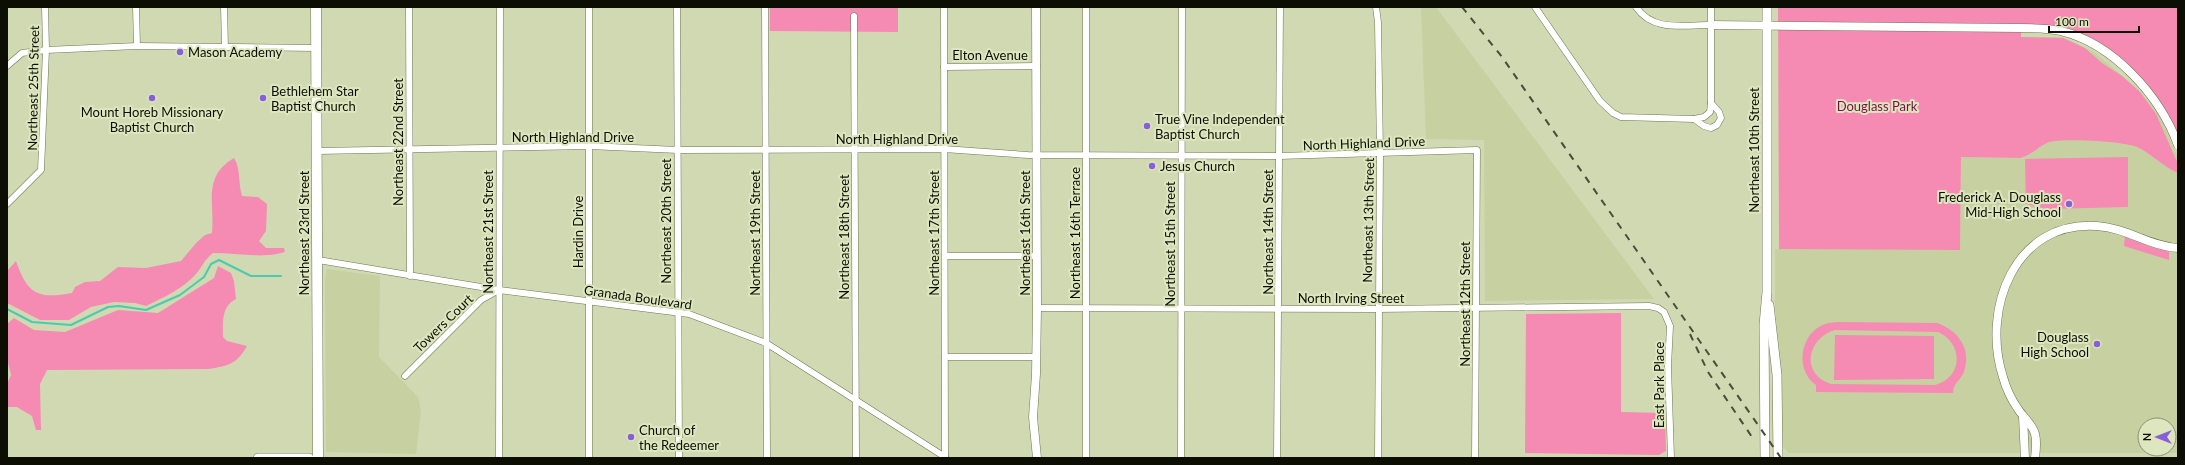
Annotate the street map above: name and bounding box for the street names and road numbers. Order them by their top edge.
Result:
street label: Northeast 25th Street [24,25,42,151]
street label: Elton Avenue [952,47,1028,63]
street label: Northeast 22nd Street [390,78,406,206]
street label: Northeast 10th Street [1746,87,1762,213]
street label: North Highland Drive [512,129,634,145]
street label: North Highland Drive [836,131,958,147]
street label: North Highland Drive [1303,133,1426,153]
street label: Northeast 13th Street [1359,157,1377,283]
street label: Northeast 20th Street [658,158,674,284]
street label: Northeast 16th Terrace [1067,167,1083,299]
street label: Northeast 14th Street [1260,169,1276,295]
street label: Northeast 23rd Street [296,170,312,296]
street label: Northeast 21st Street [480,170,496,294]
street label: Northeast 19th Street [747,170,763,296]
street label: Northeast 17th Street [926,170,942,296]
street label: Northeast 16th Street [1017,170,1033,296]
street label: Northeast 18th Street [836,174,852,300]
street label: Northeast 15th Street [1162,181,1178,307]
street label: Hardin Drive [570,196,586,268]
street label: Northeast 12th Street [1457,241,1473,367]
street label: Granada Boulevard [583,282,693,312]
street label: Towers Court [410,290,476,355]
street label: North Irving Street [1298,290,1405,306]
street label: East Park Place [1651,342,1667,428]

